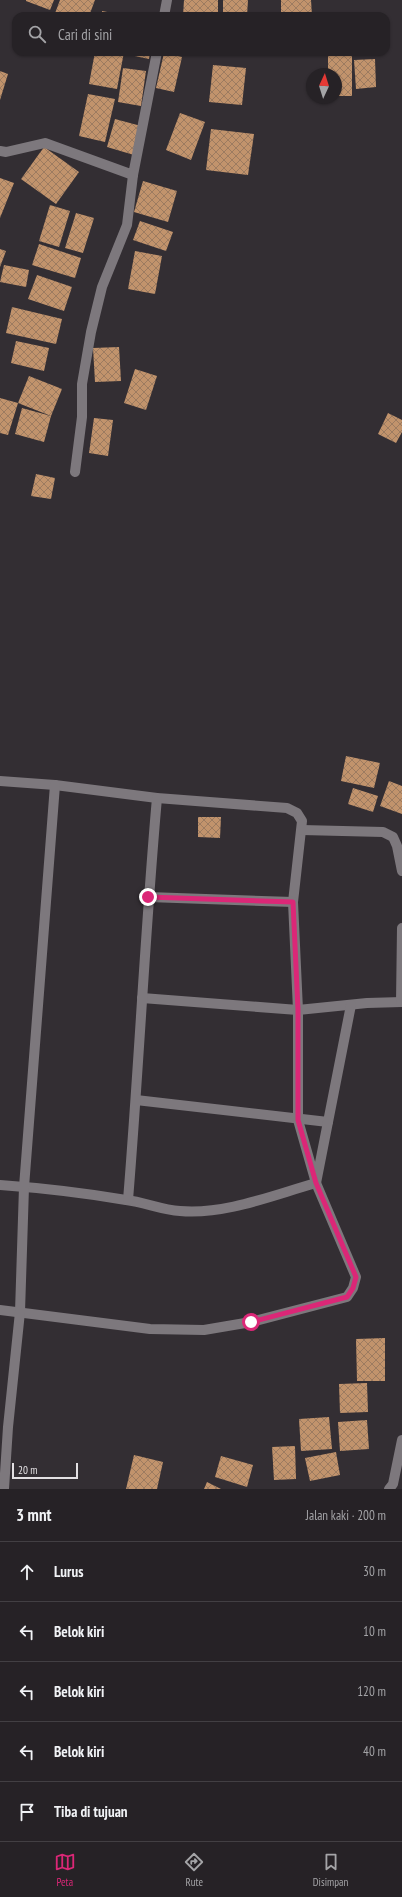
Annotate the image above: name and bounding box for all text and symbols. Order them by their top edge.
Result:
search box [12,12,390,56]
icon: search [26,23,48,45]
text: Cari di sini [58,25,112,44]
north arrow [306,68,342,104]
route end [139,888,157,906]
route start [242,1313,260,1331]
scale bar [12,1461,78,1480]
text: 20 m [18,1463,37,1477]
text: 3 mnt [16,1504,51,1526]
text: Jalan kaki · 200 m [306,1507,386,1524]
icon: ahead [16,1561,38,1583]
text: Lurus [54,1562,83,1581]
text: 30 m [363,1563,386,1580]
icon: left [16,1621,38,1643]
text: Belok kiri [54,1622,104,1641]
text: 10 m [363,1623,386,1640]
icon: left [16,1681,38,1703]
text: Belok kiri [54,1682,104,1701]
text: 120 m [357,1683,386,1700]
icon: left [16,1741,38,1763]
text: Belok kiri [54,1742,104,1761]
text: 40 m [363,1743,386,1760]
icon: arrive [16,1801,38,1823]
text: Tiba di tujuan [54,1802,128,1821]
tab: Peta [54,1851,76,1889]
tab: Rute [183,1851,205,1889]
tab: Disimpan [313,1851,348,1889]

